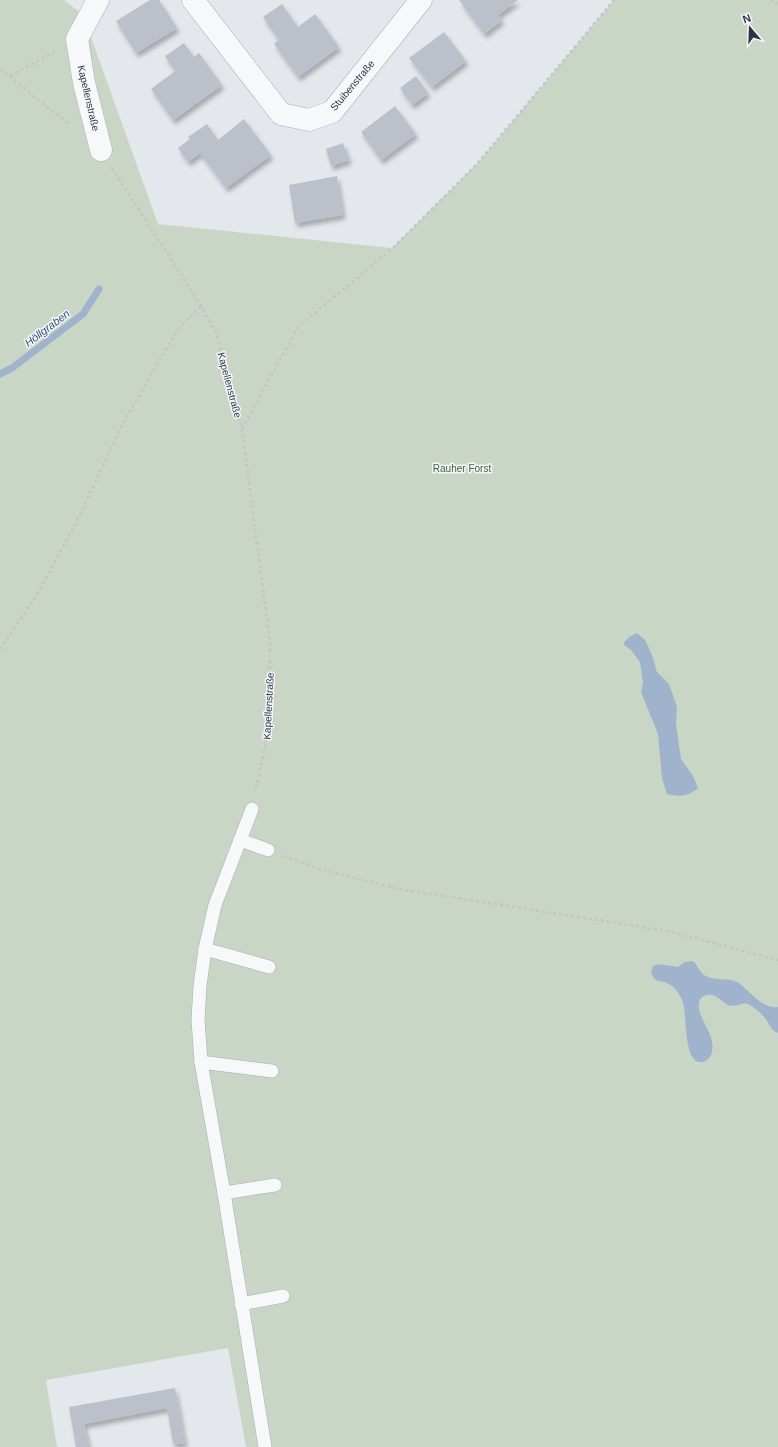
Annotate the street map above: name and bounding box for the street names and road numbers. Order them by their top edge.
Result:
street label: Stuibenstraße [328,58,377,113]
street label: Kapellenstraße [76,64,102,133]
street label: Kapellenstraße [215,351,244,419]
street label: Kapellenstraße [261,672,276,740]

